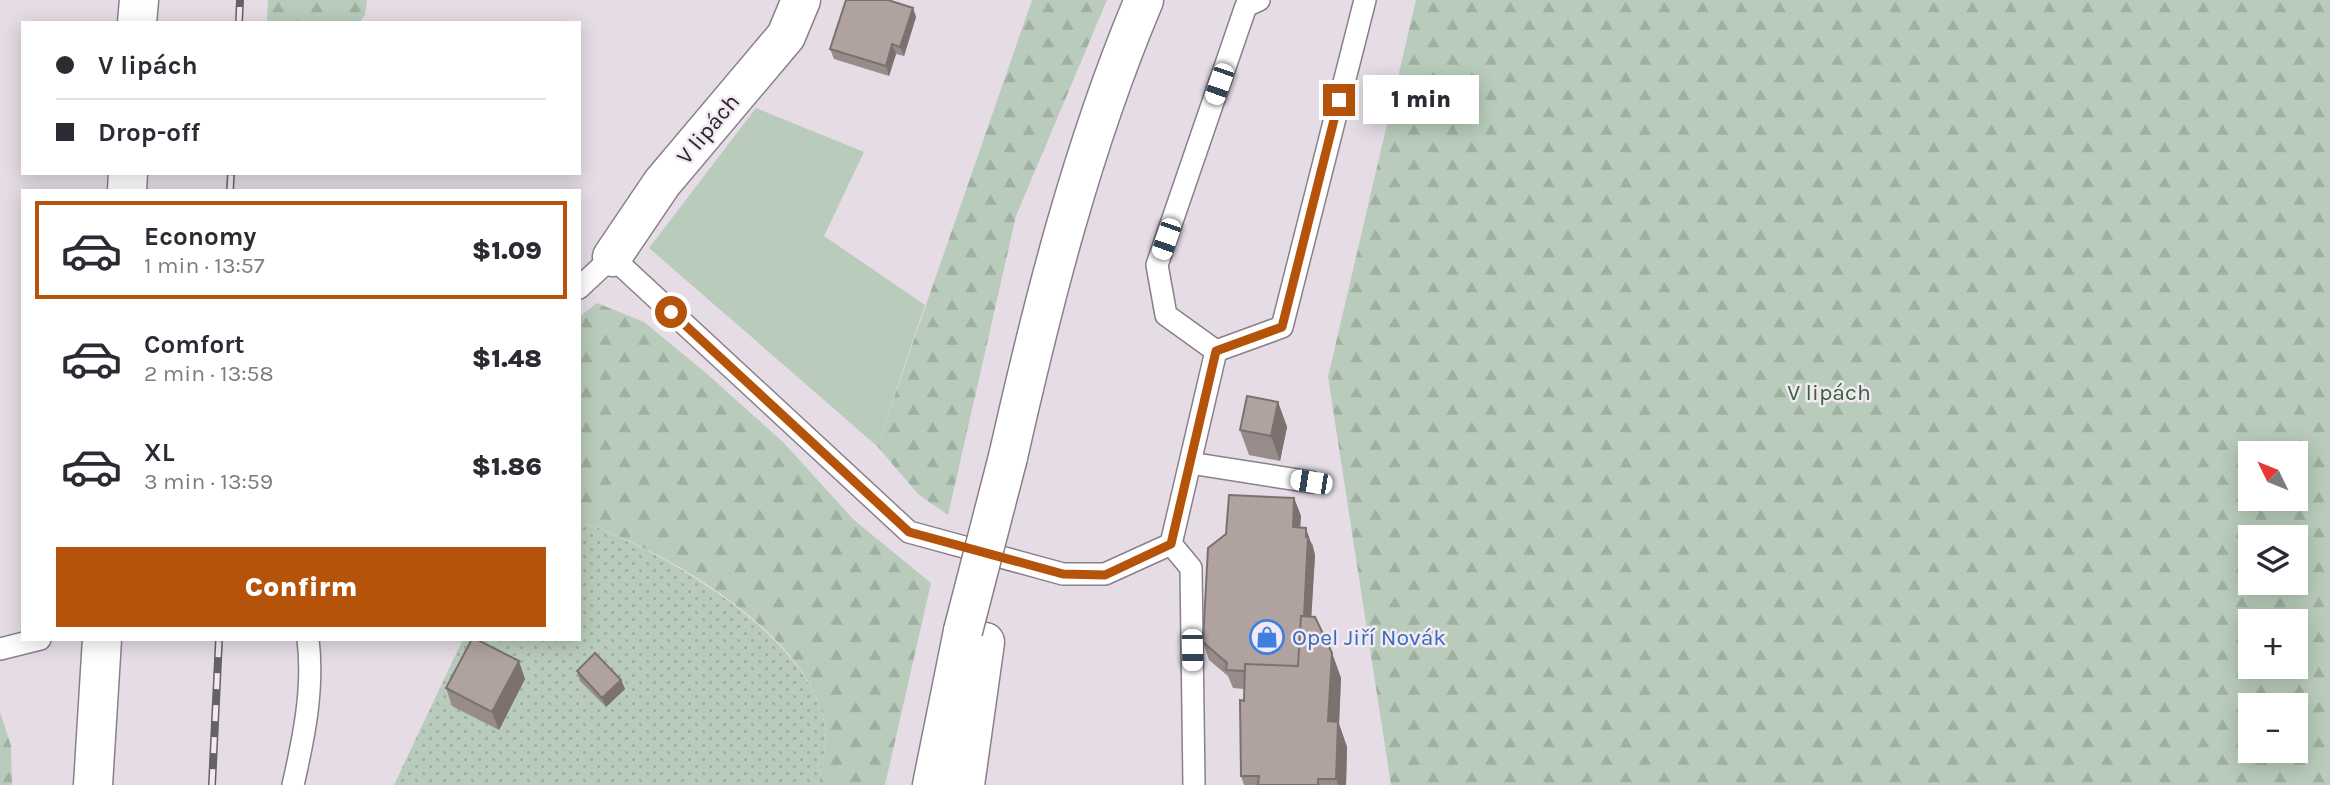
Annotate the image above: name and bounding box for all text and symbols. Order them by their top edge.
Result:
text: V lipách [98,50,198,81]
car [1203,61,1236,107]
callout: 1 min [1364,76,1479,124]
route end [1323,84,1355,116]
text: 1 min [1391,86,1451,113]
street label: V lipách [671,88,745,170]
text: Drop-off [98,117,200,148]
car [1150,216,1183,262]
icon: car [60,219,123,282]
text: Economy [144,221,256,252]
text: $1.09 [472,235,542,266]
text: 1 min · 13:57 [144,252,265,279]
route start [655,296,687,328]
icon: car [60,327,123,390]
text: Comfort [144,329,245,360]
text: $1.48 [472,343,542,374]
text: 2 min · 13:58 [144,360,274,387]
park label: V lipách [1787,379,1871,406]
icon: car [60,435,123,498]
text: XL [144,437,175,468]
north arrow [2238,441,2308,511]
map controls [2238,441,2308,763]
text: $1.86 [472,451,542,482]
text: 3 min · 13:59 [144,468,273,495]
car [1289,468,1334,496]
button: layers [2238,525,2308,595]
button: Confirm [56,547,546,627]
button: + [2238,609,2308,679]
shop icon: Opel Jiří Novák [1248,618,1286,656]
place label: Opel Jiří Novák [1292,624,1446,651]
car [1182,629,1203,671]
button: − [2238,693,2308,763]

